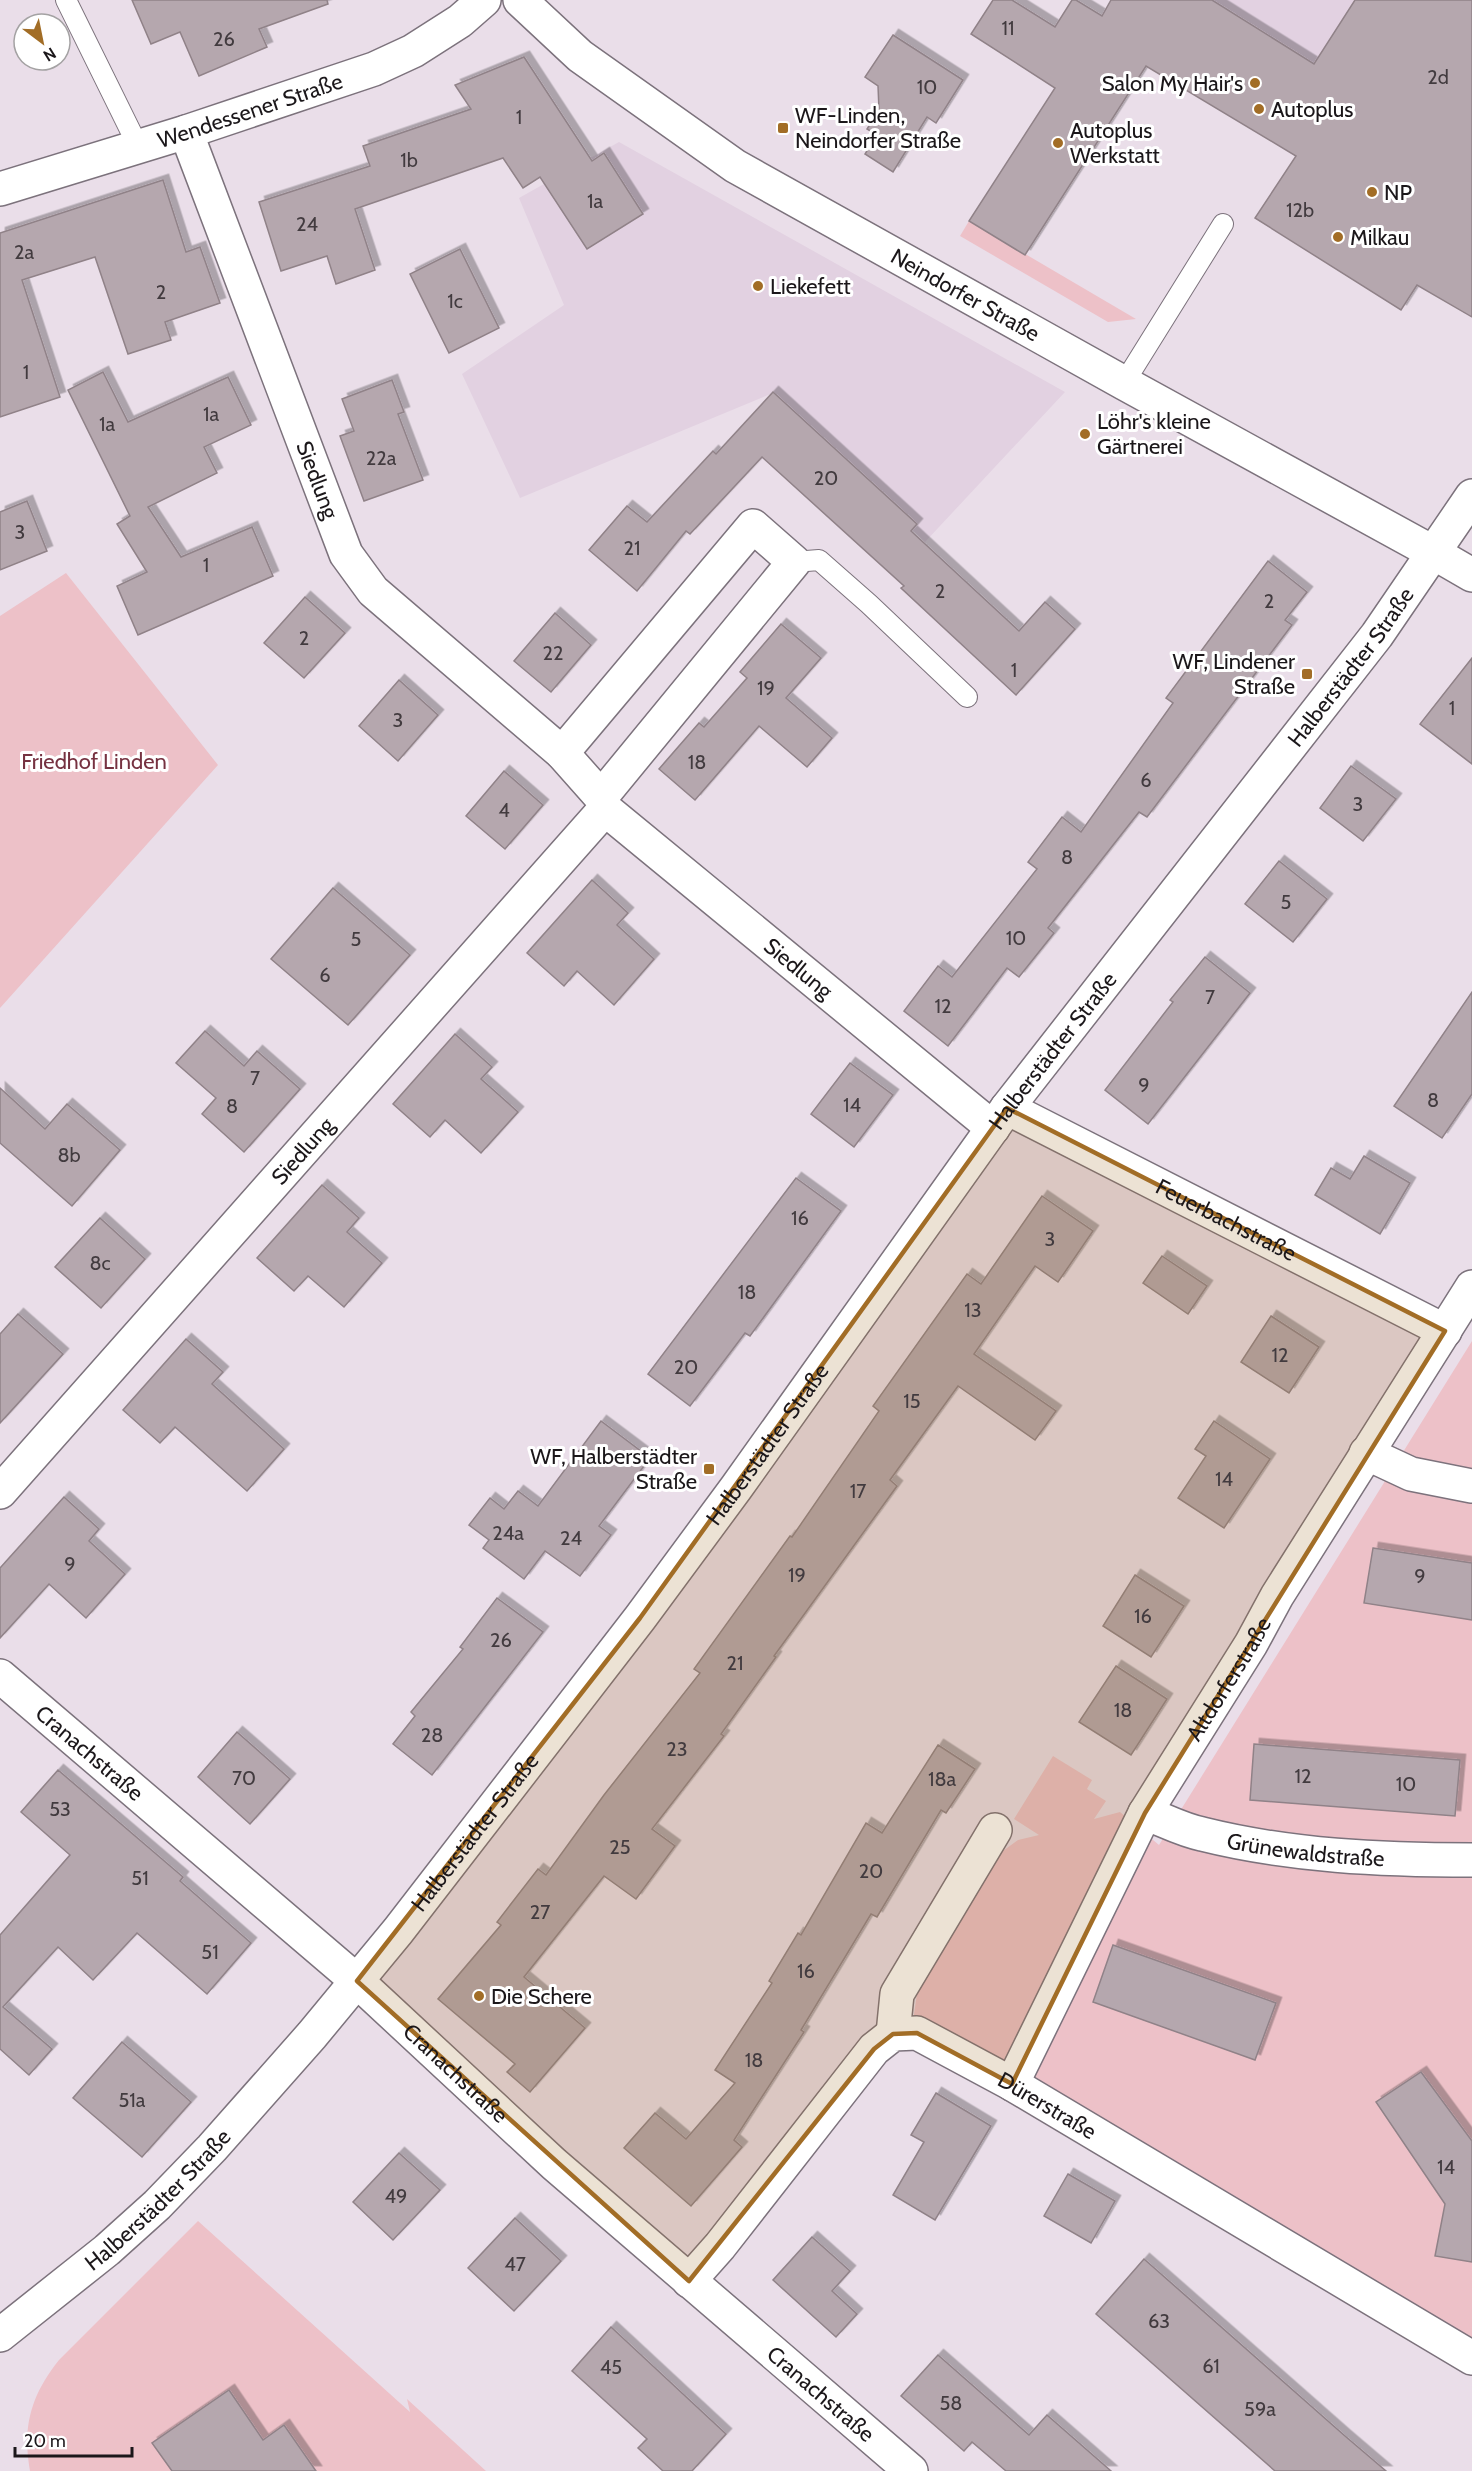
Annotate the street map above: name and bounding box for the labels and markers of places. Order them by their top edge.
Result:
place label: Salon My Hair's [1102,70,1243,97]
marker: Salon My Hair's [1248,76,1262,90]
place label: Autoplus [1271,96,1353,123]
place label: WF-Linden, Neindorfer Straße [795,102,961,154]
marker: Autoplus [1252,102,1266,116]
place label: Autoplus Werkstatt [1070,117,1160,169]
marker: WF-Linden, Neindorfer Straße [776,121,790,135]
marker: Autoplus Werkstatt [1051,136,1065,150]
place label: NP [1384,179,1412,206]
marker: NP [1365,185,1379,199]
place label: Milkau [1350,224,1409,251]
marker: Milkau [1331,230,1345,244]
place label: Liekefett [770,273,851,300]
marker: Liekefett [751,279,765,293]
place label: Löhr's kleine Gärtnerei [1097,408,1211,460]
marker: Löhr's kleine Gärtnerei [1078,427,1092,441]
place label: WF, Lindener Straße [1173,648,1295,700]
marker: WF, Lindener Straße [1300,667,1314,681]
place label: WF, Halberstädter Straße [530,1443,697,1495]
marker: WF, Halberstädter Straße [702,1462,716,1476]
place label: Die Schere [491,1983,592,2010]
marker: Die Schere [472,1989,486,2003]

